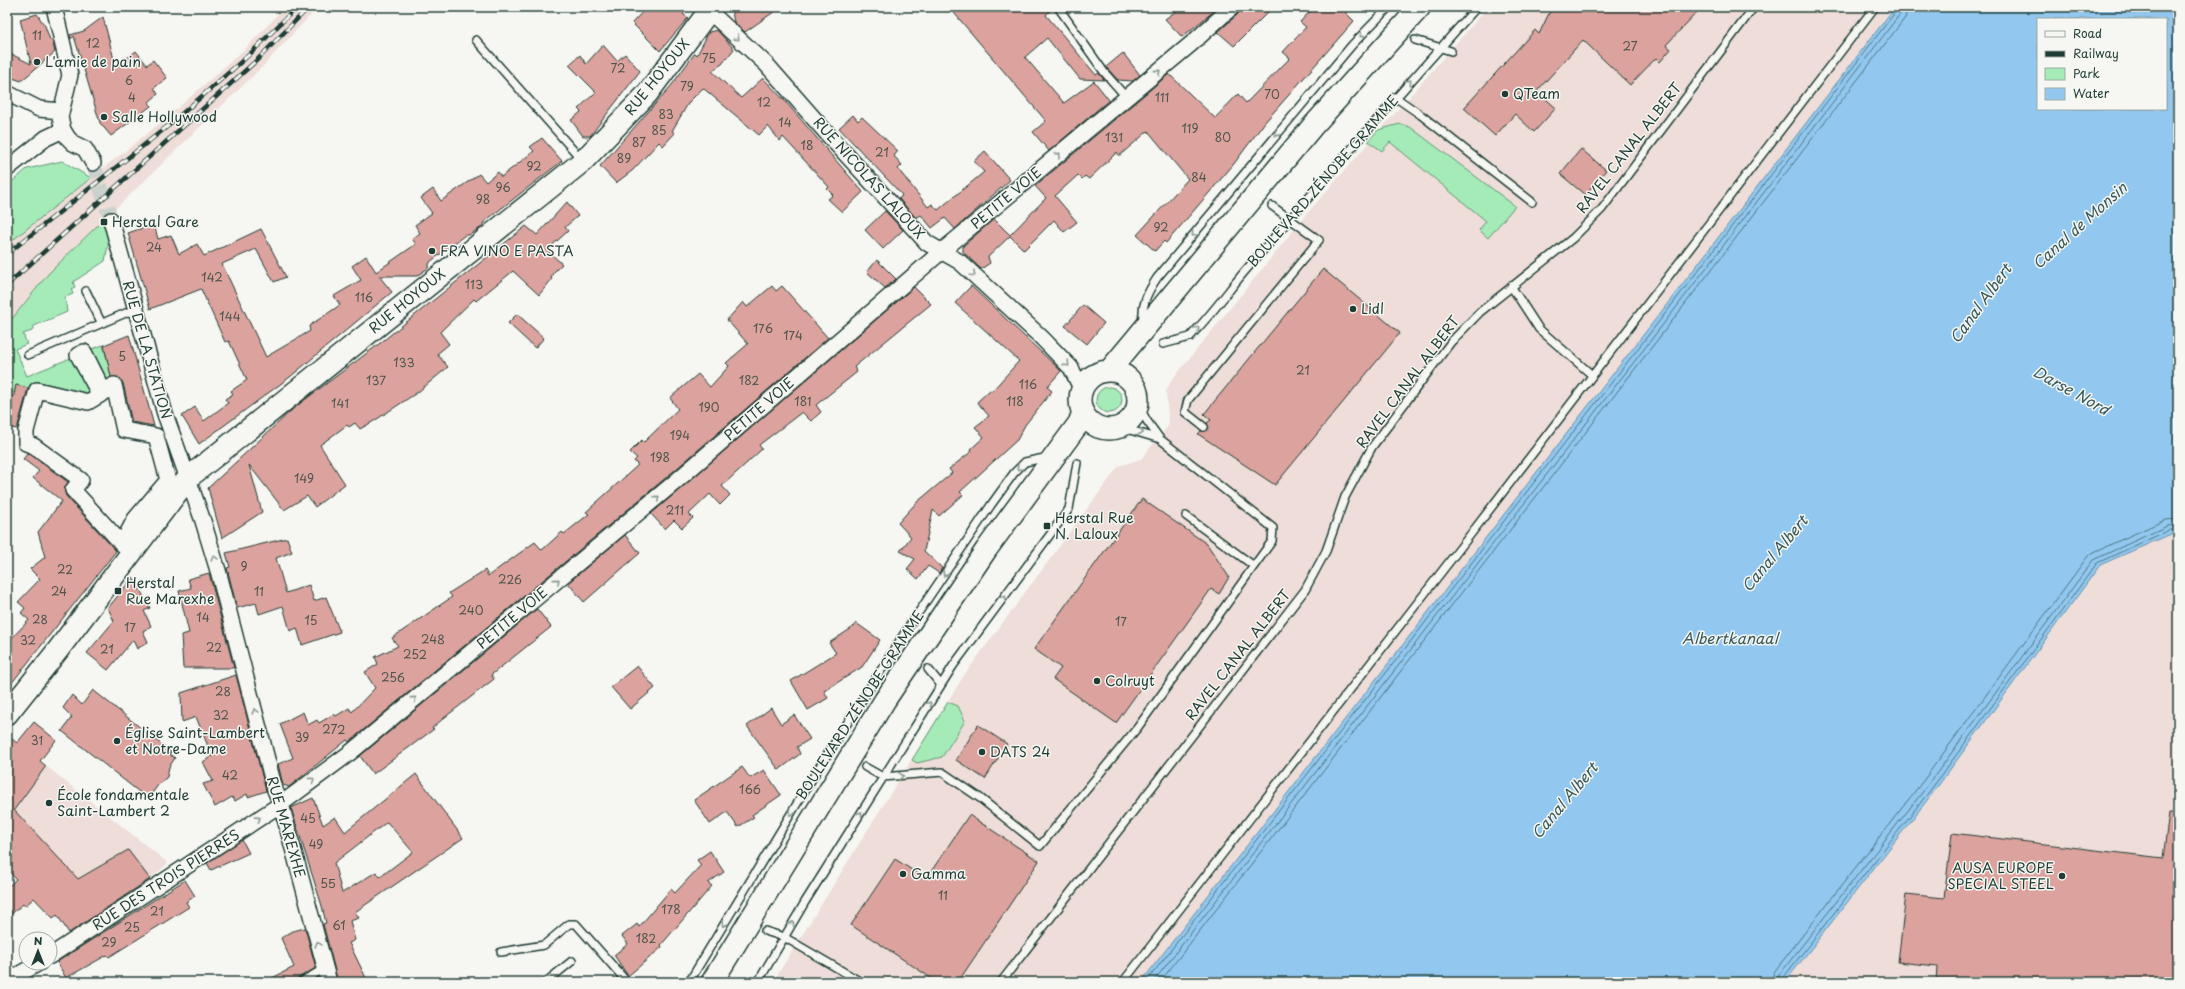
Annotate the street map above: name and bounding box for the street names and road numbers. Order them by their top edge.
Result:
street label: RUE HOYOUX [619,34,694,120]
street label: RAVEL CANAL ALBERT [1571,78,1687,218]
street label: BOULEVARD ZÉNOBE GRAMME [1242,90,1403,271]
street label: RUE NICOLAS LALOUX [809,112,930,244]
street label: PETITE VOIE [966,162,1046,234]
street label: RUE HOYOUX [364,263,450,338]
street label: RUE DE LA STATION [118,278,177,422]
street label: RAVEL CANAL ALBERT [1351,311,1465,452]
street label: PETITE VOIE [719,372,799,445]
street label: PETITE VOIE [472,582,552,654]
street label: RAVEL CANAL ALBERT [1180,585,1296,725]
street label: BOULEVARD ZÉNOBE GRAMME [790,606,929,803]
street label: RUE MAREXHE [262,774,311,880]
street label: RUE DES TROIS PIERRES [88,824,244,935]

